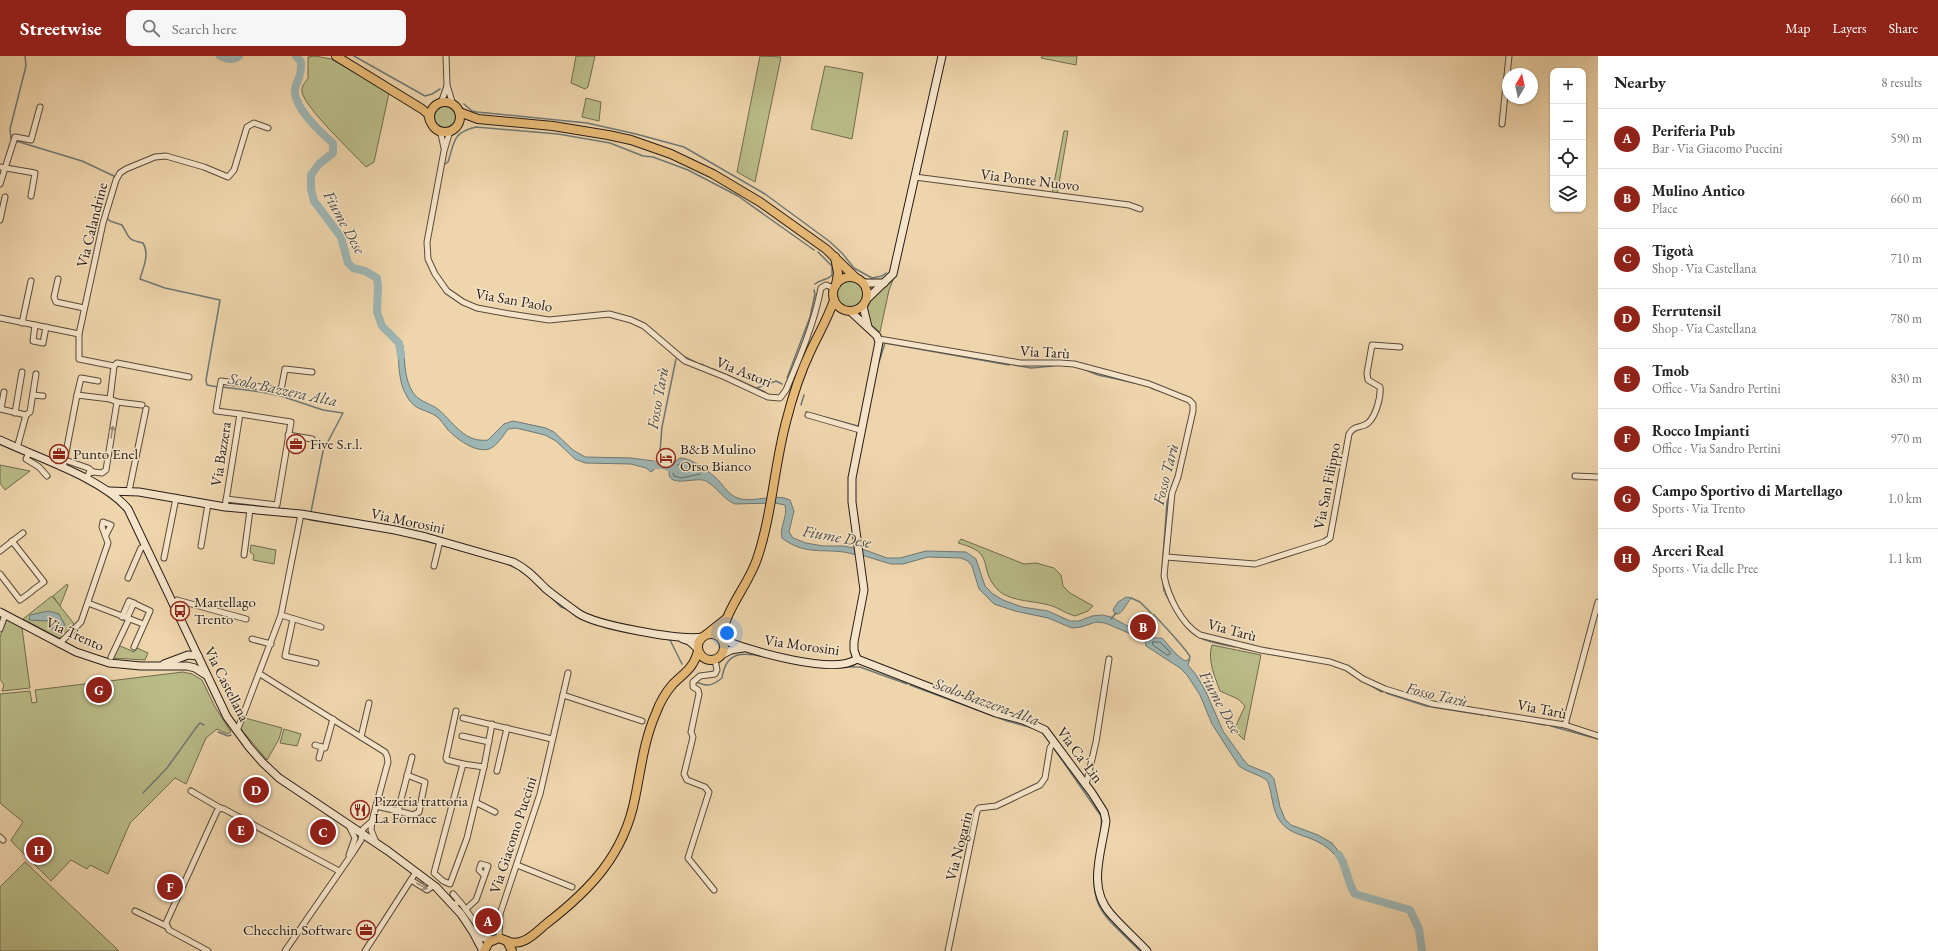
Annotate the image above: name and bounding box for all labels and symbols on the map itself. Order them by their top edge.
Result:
north arrow [1502,68,1538,104]
street label: Via Ponte Nuovo [980,164,1081,195]
street label: Via Calandrine [72,180,111,269]
water label: Fiume Dese [318,186,371,258]
street label: Via San Paolo [474,283,554,316]
street label: Via Tarù [1020,341,1070,362]
street label: Via Astori [714,352,775,391]
water label: Fosso Tarù [642,365,673,432]
water label: Scolo Bazzera Alta [225,367,339,411]
street label: Via Bazzera [206,420,235,488]
one-way arrow [108,426,116,439]
office icon: Five S.r.l. [285,433,307,455]
place label: Five S.r.l. [310,434,362,453]
place label: B&B Mulino Orso Bianco [680,439,756,475]
water label: Fosso Tarù [1147,441,1183,508]
street label: Via San Filippo [1309,441,1344,531]
office icon: Punto Enel [48,443,70,465]
place label: Punto Enel [73,444,138,463]
hotel icon: B&B Mulino Orso Bianco [655,447,677,469]
street label: Via Morosini [369,503,447,538]
water label: Fiume Dese [800,520,873,553]
place label: Martellago Trento [194,592,256,628]
bus stop icon: Martellago Trento [169,600,191,622]
street label: Via Trento [43,612,107,655]
pin: B [1130,612,1156,642]
street label: Via Tarù [1206,614,1259,645]
your location [717,623,737,643]
street label: Via Morosini [763,630,841,659]
street label: Via Castellana [200,643,254,724]
water label: Fiume Dese [1194,666,1247,738]
water label: Scolo Bazzera Alta [930,672,1043,730]
pin: G [86,675,112,705]
water label: Fosso Tarù [1403,677,1470,712]
street label: Via Tarù [1516,694,1568,723]
street label: Via Ca' Lin [1053,723,1108,787]
street label: Via Giacomo Puccini [485,774,540,896]
pin: D [243,775,269,805]
place label: Pizzeria trattoria La Fornace [374,791,468,827]
restaurant icon: Pizzeria trattoria La Fornace [349,799,371,821]
street label: Via Nogarin [941,809,976,883]
pin: E [228,815,254,845]
pin: C [310,817,336,847]
pin: H [26,835,52,865]
pin: F [157,872,183,902]
one-way arrow [416,883,428,891]
pin: A [475,906,501,936]
office icon: Checchin Software [355,919,377,941]
place label: Checchin Software [243,920,352,939]

